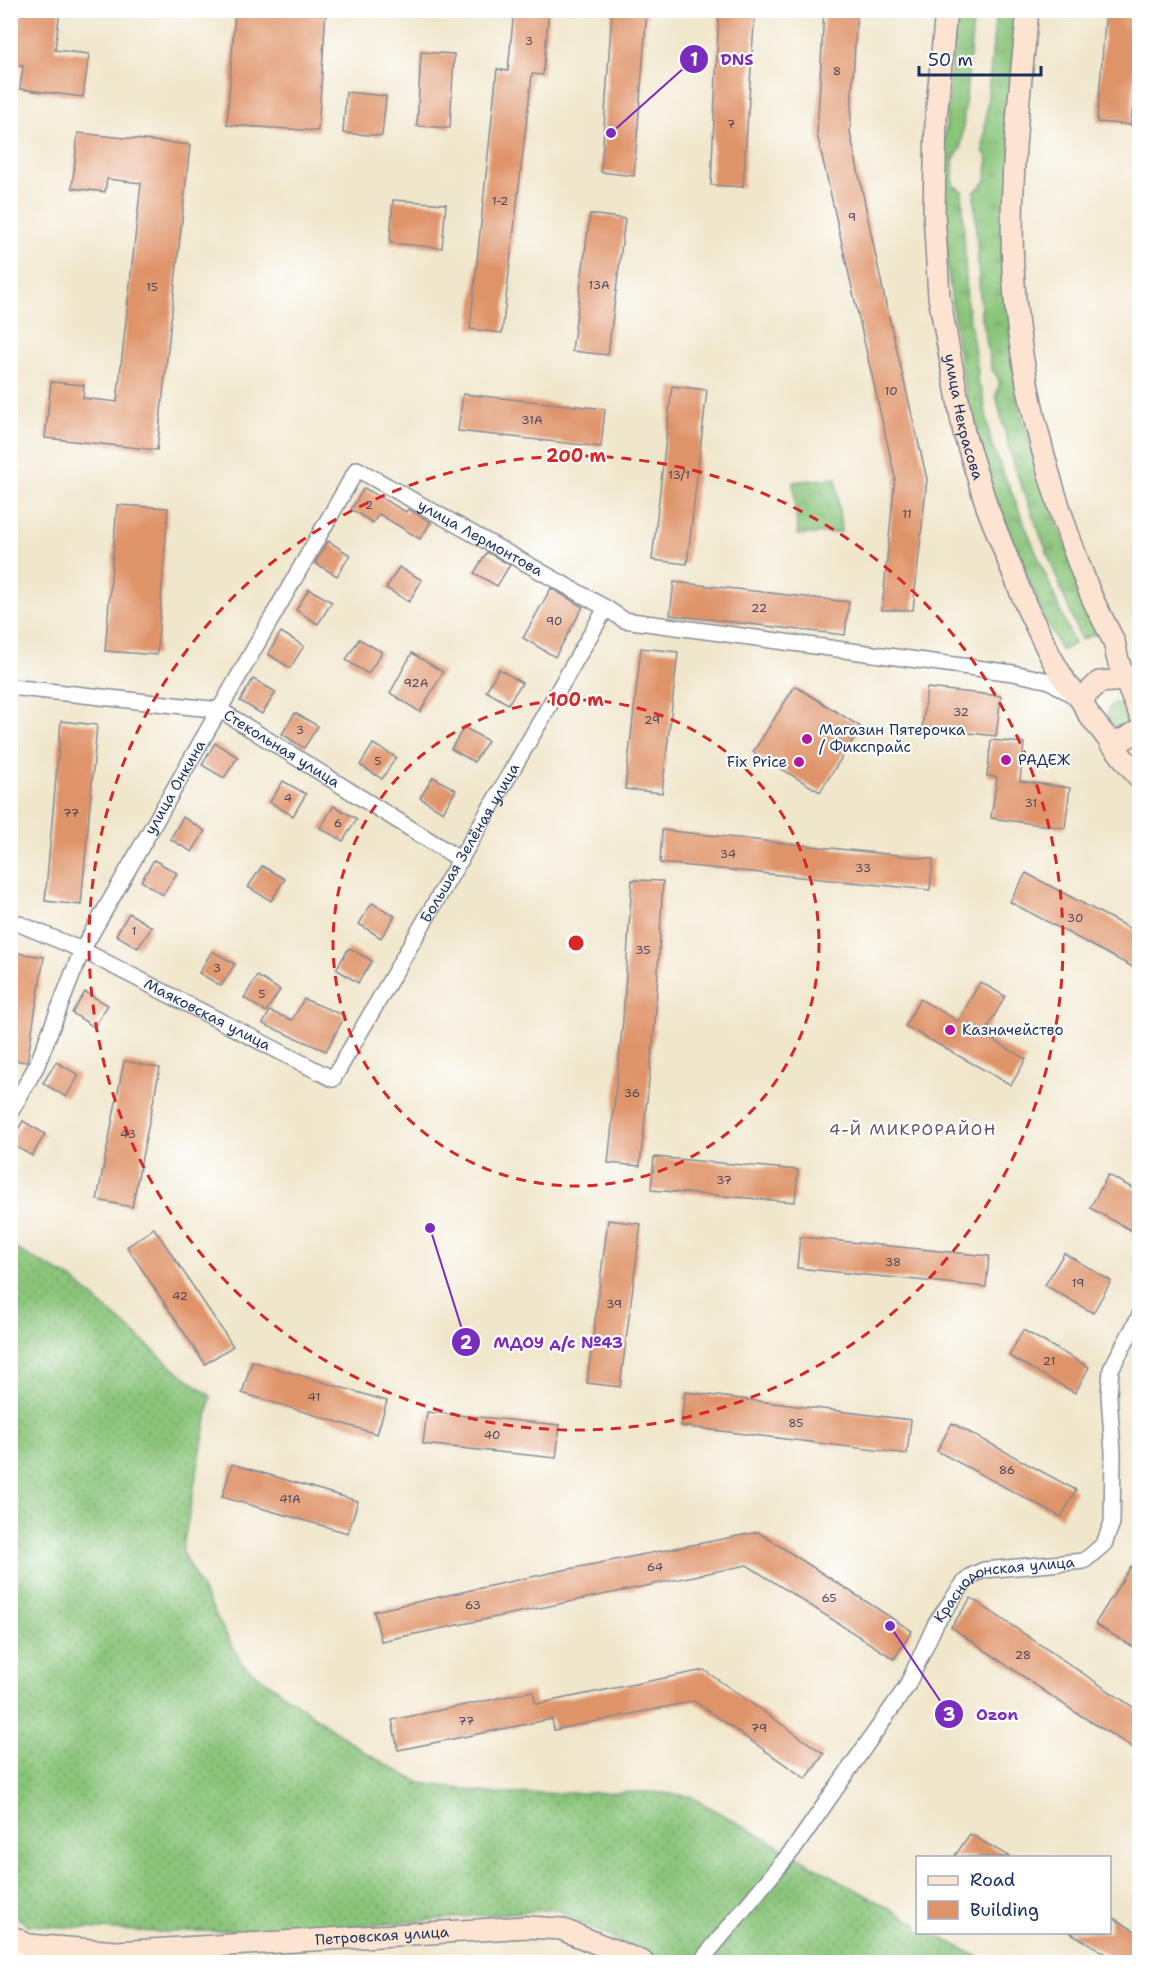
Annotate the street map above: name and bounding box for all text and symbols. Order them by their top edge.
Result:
house number: 3 [525,33,533,49]
scale bar [919,39,1040,77]
callout: DNS [679,42,766,76]
text: 1 [690,48,698,72]
text: 50 m [928,48,973,72]
text: DNS [721,49,753,70]
house number: 8 [833,63,841,79]
house number: 7 [727,116,735,132]
house number: 1-2 [492,193,508,209]
house number: 9 [848,209,856,225]
house number: 13А [588,277,610,293]
house number: 15 [146,279,158,295]
street label: улица Некрасова [940,352,988,483]
house number: 10 [884,383,898,399]
house number: 31А [521,412,543,428]
text: 200 m [546,444,607,468]
house number: 13/1 [668,467,690,483]
street label: улица Лермонтова [414,495,547,581]
house number: 2 [365,497,373,513]
house number: 11 [902,506,912,522]
house number: 22 [751,600,767,616]
house number: 90 [546,613,562,629]
house number: 92А [404,675,429,691]
text: 100 m [548,688,604,712]
house number: 32 [953,704,969,720]
street label: Стекольная улица [220,705,344,792]
house number: 29 [644,712,660,728]
place label: Магазин Пятерочка / Фикспрайс [819,720,966,757]
house number: 3 [296,722,304,738]
marker: Магазин Пятерочка / Фикспрайс [800,732,814,746]
street label: улица Онкина [140,736,210,838]
place label: РАДЕЖ [1018,750,1071,770]
place label: Fix Price [727,752,787,772]
house number: 5 [374,753,382,769]
marker: РАДЕЖ [999,753,1013,767]
marker: Fix Price [792,755,806,769]
street label: Большая Зелёная улица [416,759,524,926]
house number: 4 [284,790,292,806]
house number: 31 [1025,795,1037,811]
house number: 77 [63,805,79,821]
house number: 6 [334,815,342,831]
house number: 34 [720,846,736,862]
house number: 33 [855,860,871,876]
house number: 30 [1067,910,1083,926]
house number: 1 [131,923,137,939]
centre of rings [566,933,586,953]
house number: 35 [635,942,651,958]
house number: 3 [213,960,221,976]
street label: Маяковская улица [141,974,275,1056]
house number: 5 [258,986,266,1002]
place label: Казначейство [962,1020,1064,1040]
marker: Казначейство [943,1023,957,1037]
house number: 36 [624,1085,640,1101]
district label: 4-Й МИКРОРАЙОН [829,1119,997,1140]
house number: 43 [120,1126,136,1142]
house number: 37 [716,1172,732,1188]
house number: 38 [885,1254,901,1270]
house number: 19 [1072,1275,1084,1291]
house number: 42 [172,1288,188,1304]
house number: 39 [606,1296,622,1312]
callout: МДОУ д/с №43 [451,1325,634,1359]
text: 2 [460,1331,473,1355]
text: МДОУ д/с №43 [493,1332,623,1353]
house number: 21 [1043,1353,1055,1369]
house number: 41 [308,1389,320,1405]
house number: 85 [788,1415,804,1431]
house number: 40 [484,1427,500,1443]
house number: 86 [999,1462,1015,1478]
house number: 41А [279,1491,301,1507]
street label: Краснодонская улица [929,1552,1076,1627]
house number: 64 [647,1559,663,1575]
house number: 65 [821,1590,837,1606]
house number: 63 [465,1597,481,1613]
house number: 28 [1015,1647,1031,1663]
callout: Ozon [934,1697,1030,1731]
text: 3 [943,1703,955,1727]
text: Ozon [976,1704,1018,1725]
house number: 77 [458,1713,474,1729]
house number: 79 [751,1720,767,1736]
legend [916,1856,1111,1934]
text: Road [970,1868,1015,1892]
text: Building [970,1898,1039,1922]
street label: Петровская улица [314,1922,450,1950]

